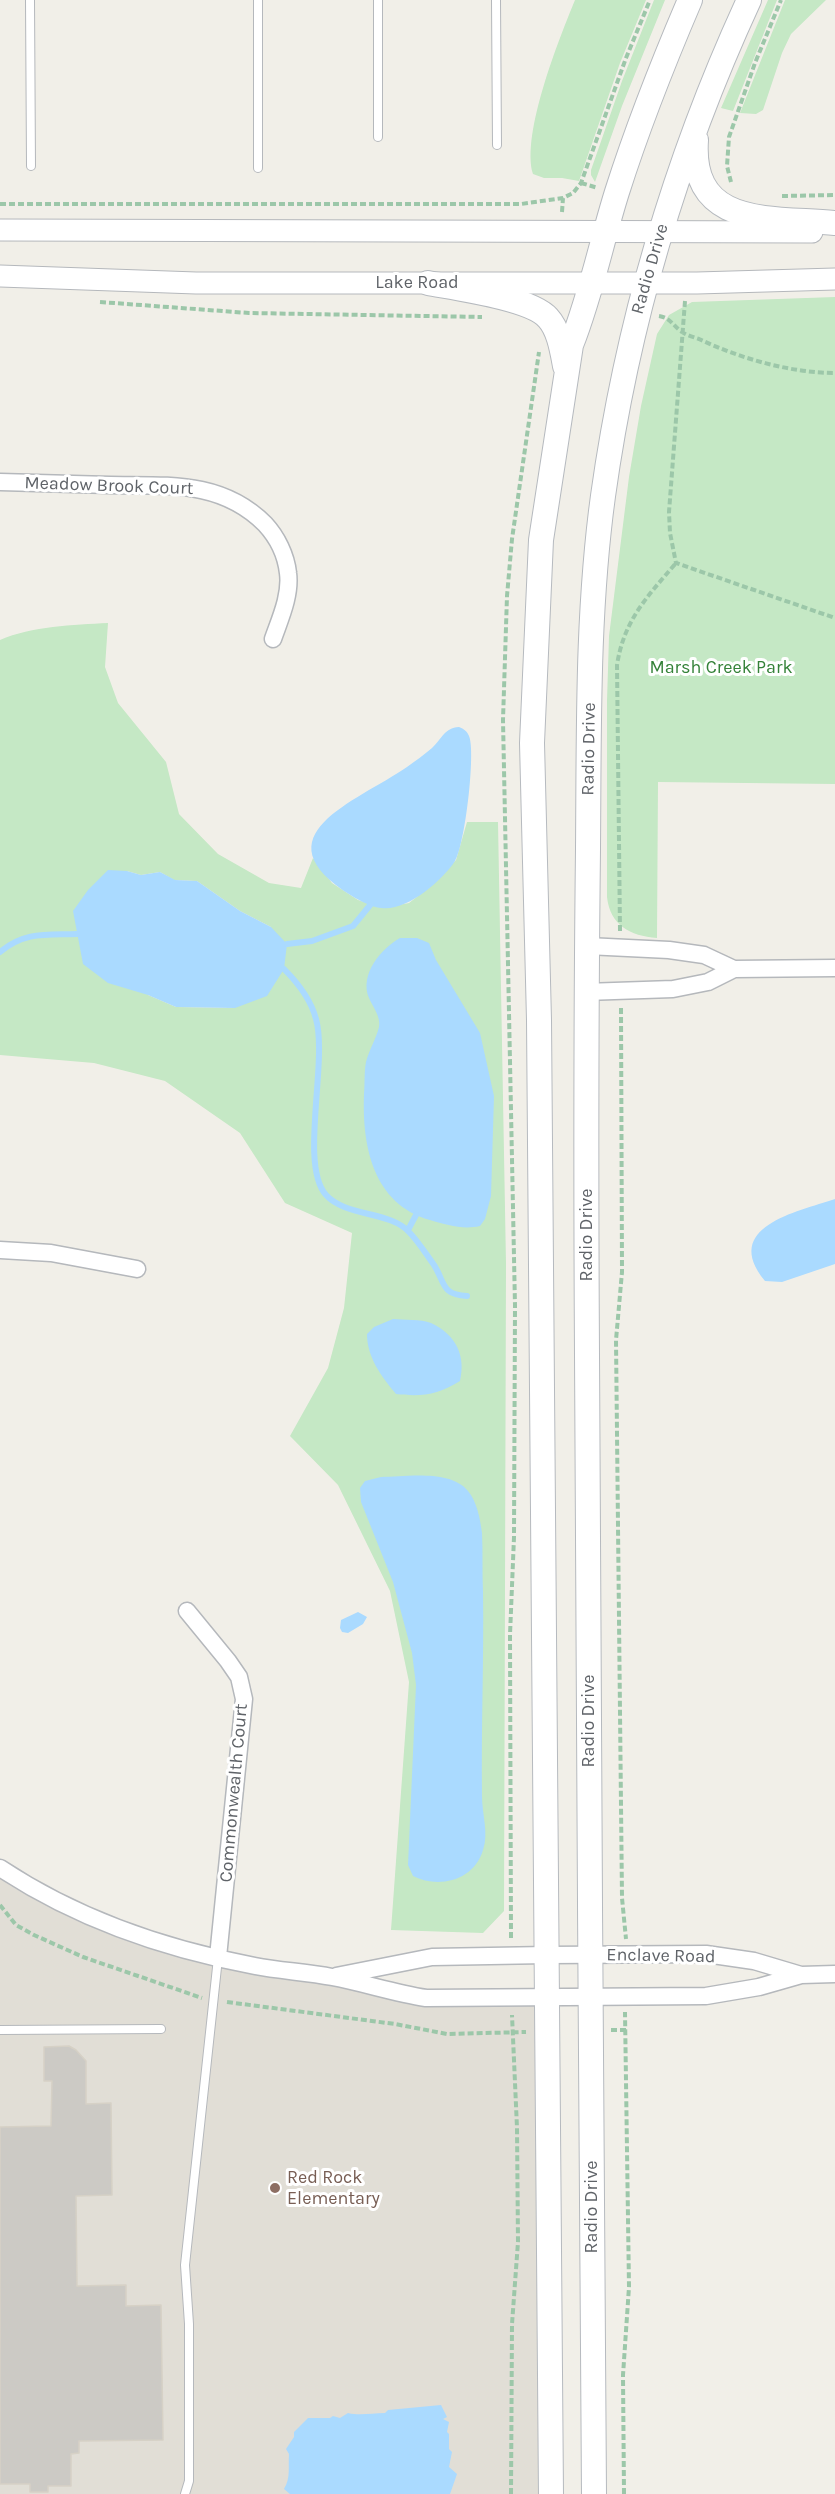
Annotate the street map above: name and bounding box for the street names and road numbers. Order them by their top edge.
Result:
street label: Radio Drive [627,221,673,317]
street label: Lake Road [375,272,459,294]
street label: Meadow Brook Court [24,472,194,500]
street label: Radio Drive [577,702,601,796]
street label: Radio Drive [576,1188,598,1282]
street label: Radio Drive [578,1674,600,1768]
street label: Commonwealth Court [215,1703,253,1883]
street label: Enclave Road [606,1944,716,1968]
street label: Radio Drive [581,2160,603,2254]

